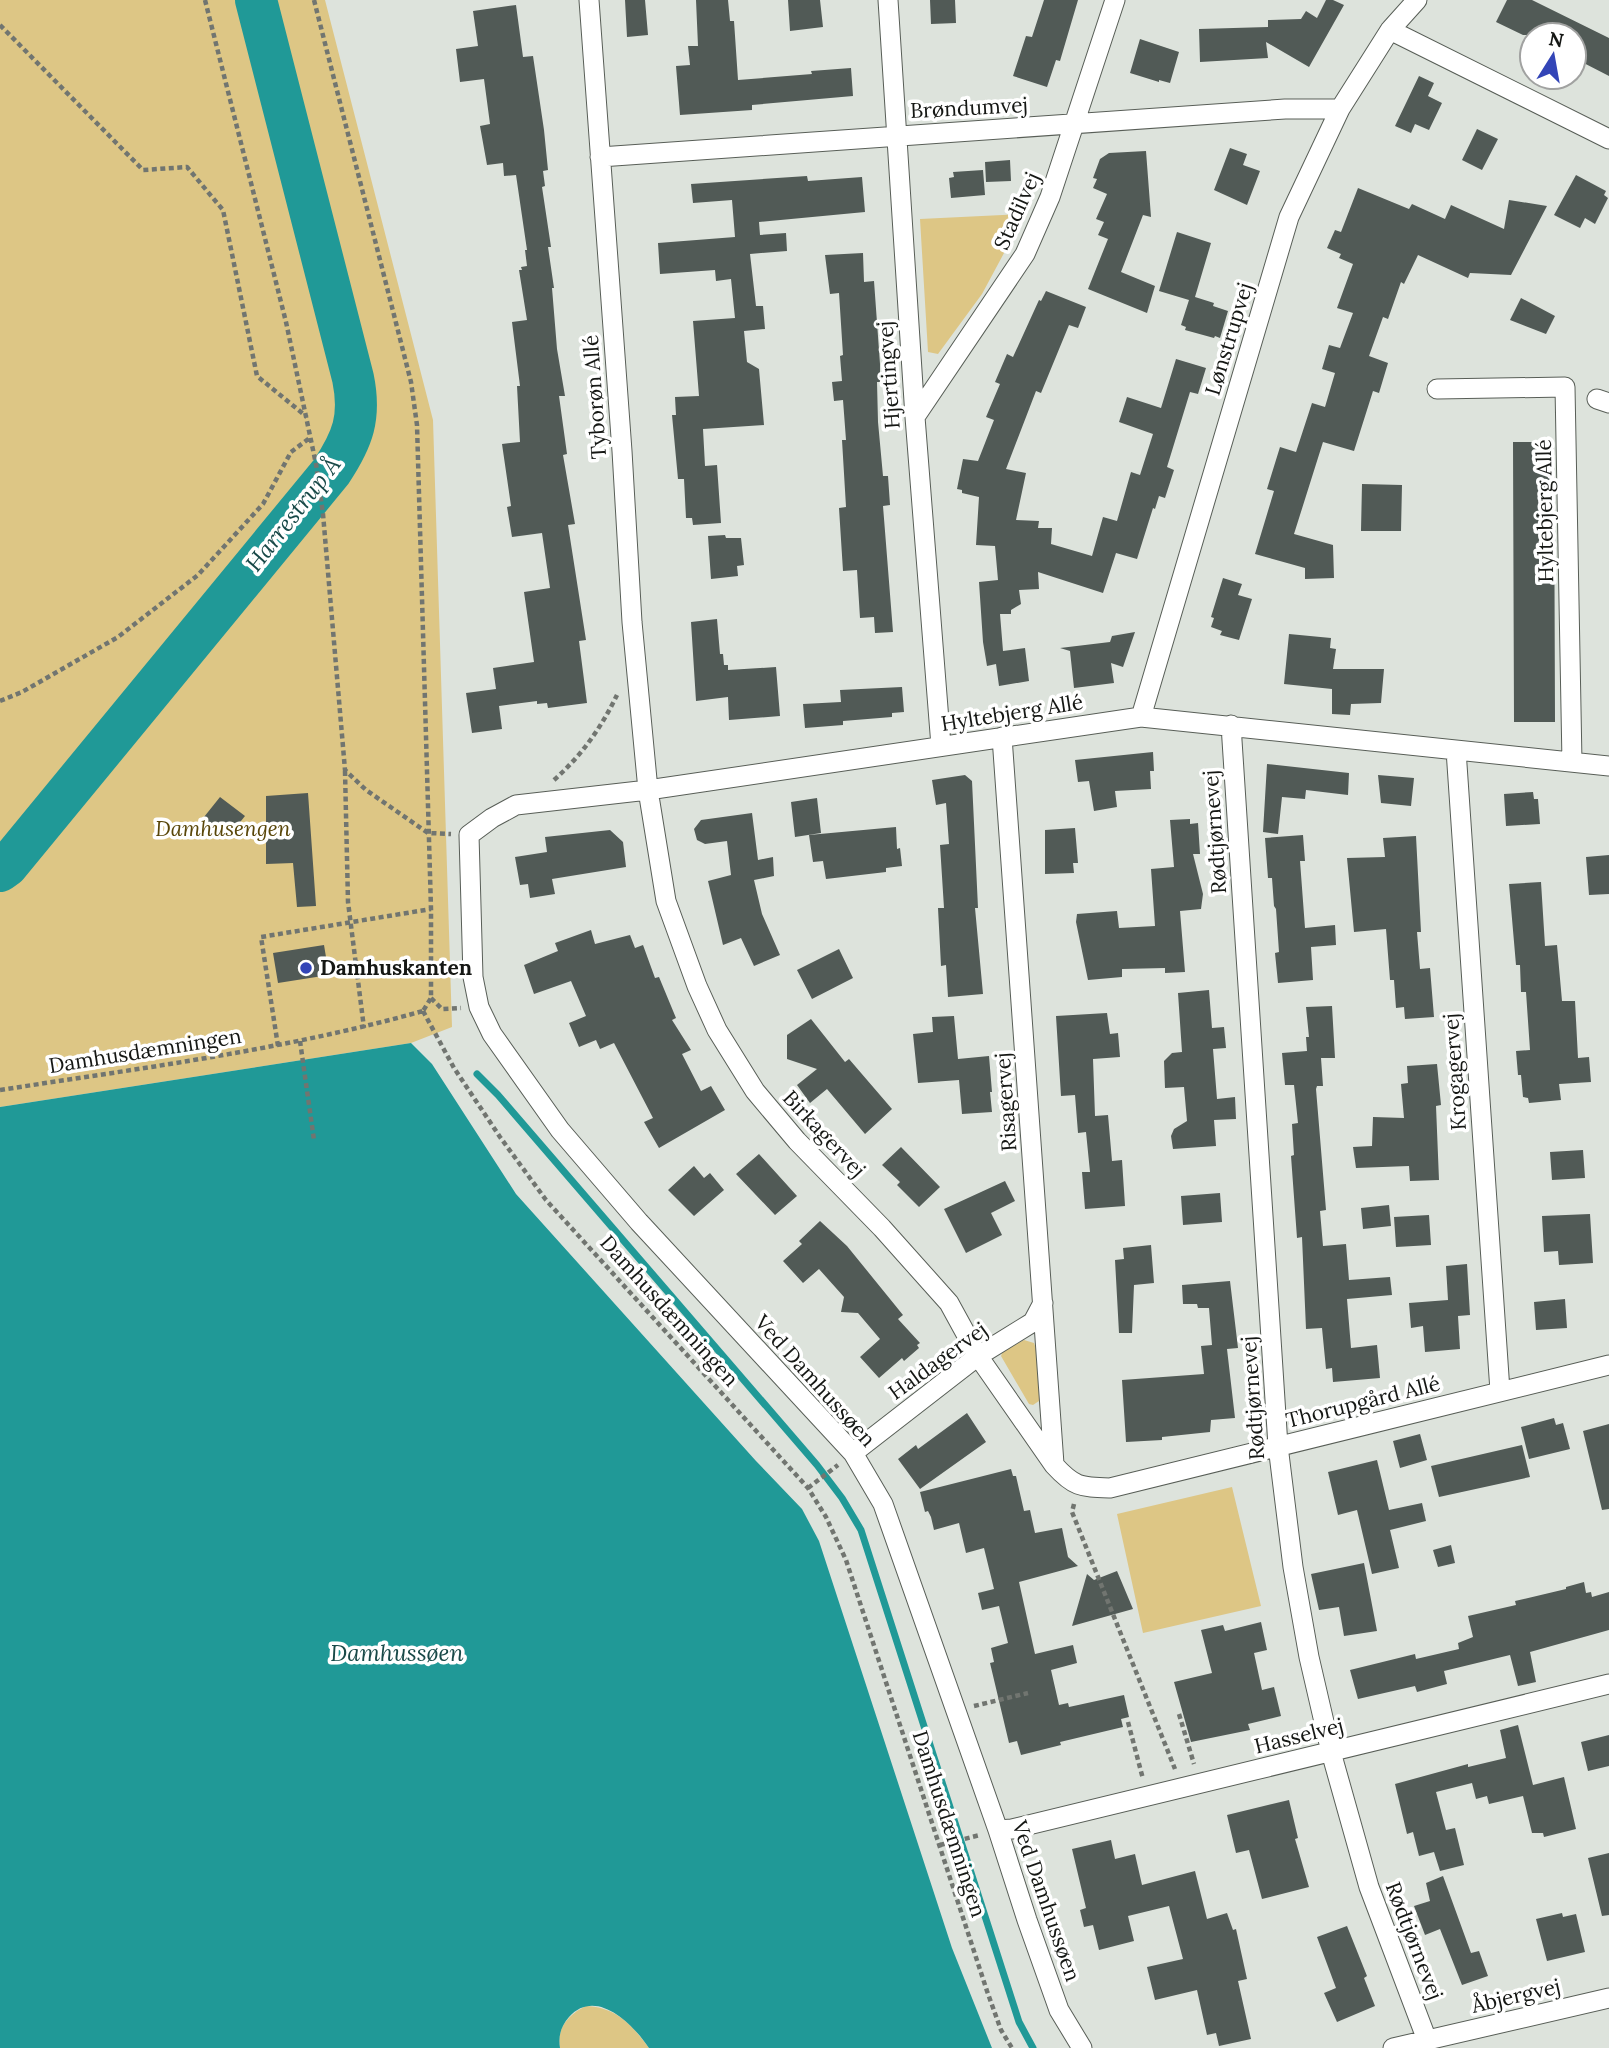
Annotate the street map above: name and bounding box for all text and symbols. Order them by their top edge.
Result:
north arrow [1518,21,1588,91]
text: N [1547,26,1566,53]
street label: Brøndumvej [909,91,1029,124]
street label: Stadilvej [987,168,1046,254]
street label: Lønstrupvej [1199,279,1258,398]
street label: Hjertingvej [871,320,906,430]
street label: Tyborøn Allé [577,334,612,460]
street label: Hyltebjerg Allé [1530,439,1559,583]
water label: Harrestrup Å [239,450,347,577]
street label: Hyltebjerg Allé [939,688,1085,737]
street label: Rødtjørnevej [1197,769,1232,895]
park label: Damhusengen [155,815,291,842]
place label: Damhuskanten [320,954,472,981]
marker: Damhuskanten [298,960,314,976]
street label: Krogagervej [1437,1012,1472,1132]
street label: Damhusdæmningen [47,1022,243,1079]
street label: Risagervej [989,1052,1022,1152]
street label: Birkagervej [777,1084,872,1183]
street label: Damhusdæmningen [594,1229,745,1392]
street label: Ved Damhussøen [748,1308,882,1452]
street label: Haldagervej [883,1316,992,1406]
street label: Rødtjørnevej [1235,1335,1270,1461]
street label: Thorupgård Allé [1283,1369,1443,1434]
water label: Damhussøen [330,1638,464,1667]
street label: Hasselvej [1252,1711,1346,1760]
street label: Damhusdæmningen [907,1727,992,1921]
street label: Ved Damhussøen [1006,1816,1087,1985]
street label: Rødtjørnevej [1380,1878,1449,2004]
street label: Åbjergvej [1468,1972,1563,2019]

